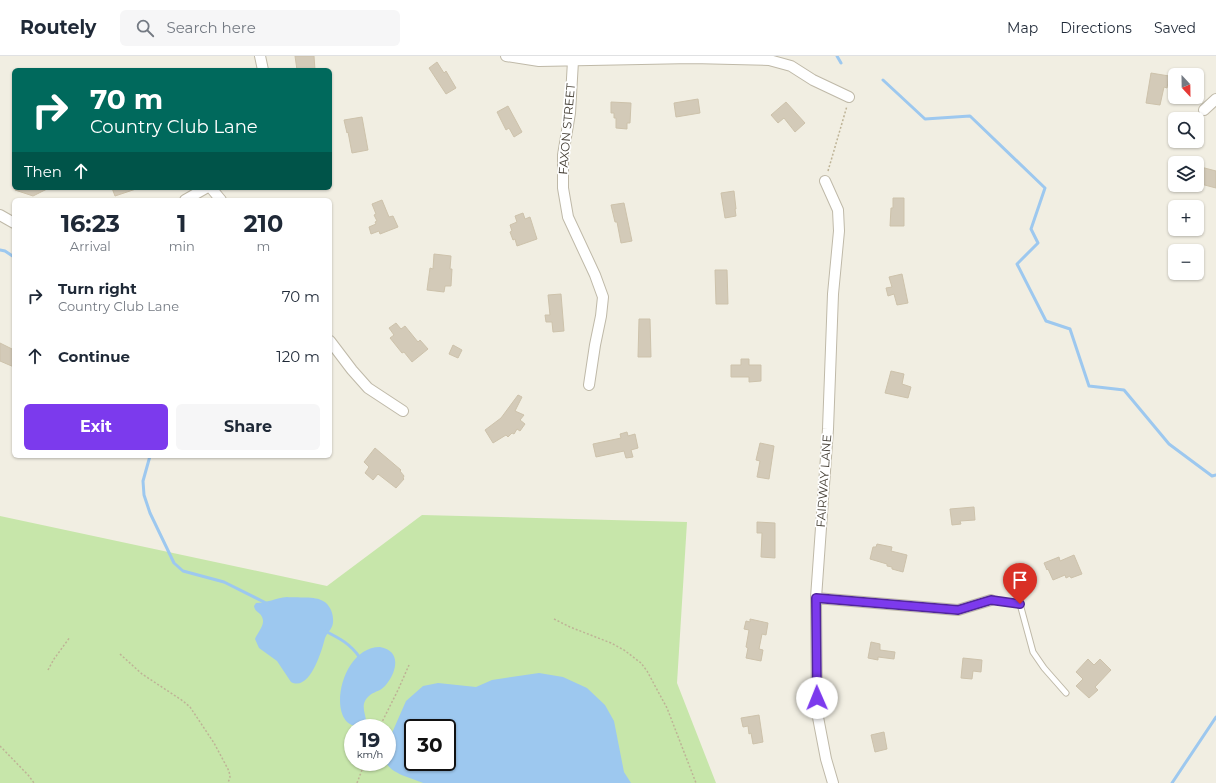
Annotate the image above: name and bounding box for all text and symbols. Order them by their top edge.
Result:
search box [120,10,400,46]
text: Routely [20,16,96,39]
icon: search [134,17,156,39]
text: Search here [166,18,256,37]
text: Map [1007,19,1038,37]
text: Directions [1060,19,1132,37]
text: Saved [1154,19,1196,37]
north arrow [1168,68,1204,104]
map controls [1168,68,1204,280]
text: 70 m [90,82,163,116]
street label: FAXON STREET [555,83,578,175]
icon: right [24,84,76,136]
button: search [1168,112,1204,148]
text: Country Club Lane [90,116,258,138]
button: layers [1168,156,1204,192]
icon: ahead [70,160,92,182]
text: Then [24,162,62,181]
button: + [1168,200,1204,236]
text: 16:23 [61,209,120,238]
text: 1 [177,209,186,238]
text: 210 [243,209,283,238]
text: Arrival [70,238,111,254]
text: min [169,238,195,254]
text: m [256,238,270,254]
button: − [1168,244,1204,280]
text: Turn right [58,279,137,298]
icon: right [24,285,46,307]
text: 70 m [282,287,320,306]
text: Country Club Lane [58,298,179,314]
icon: ahead [24,345,46,367]
text: Continue [58,347,130,366]
text: 120 m [276,347,320,366]
button: Exit [24,404,168,450]
button: Share [176,404,320,450]
street label: FAIRWAY LANE [813,434,834,528]
pin [1003,563,1037,604]
icon: arrive [1009,569,1031,591]
position arrow [796,677,838,719]
speed limit sign: 30 [404,719,456,771]
text: 19 [360,728,380,752]
text: km/h [357,748,383,761]

